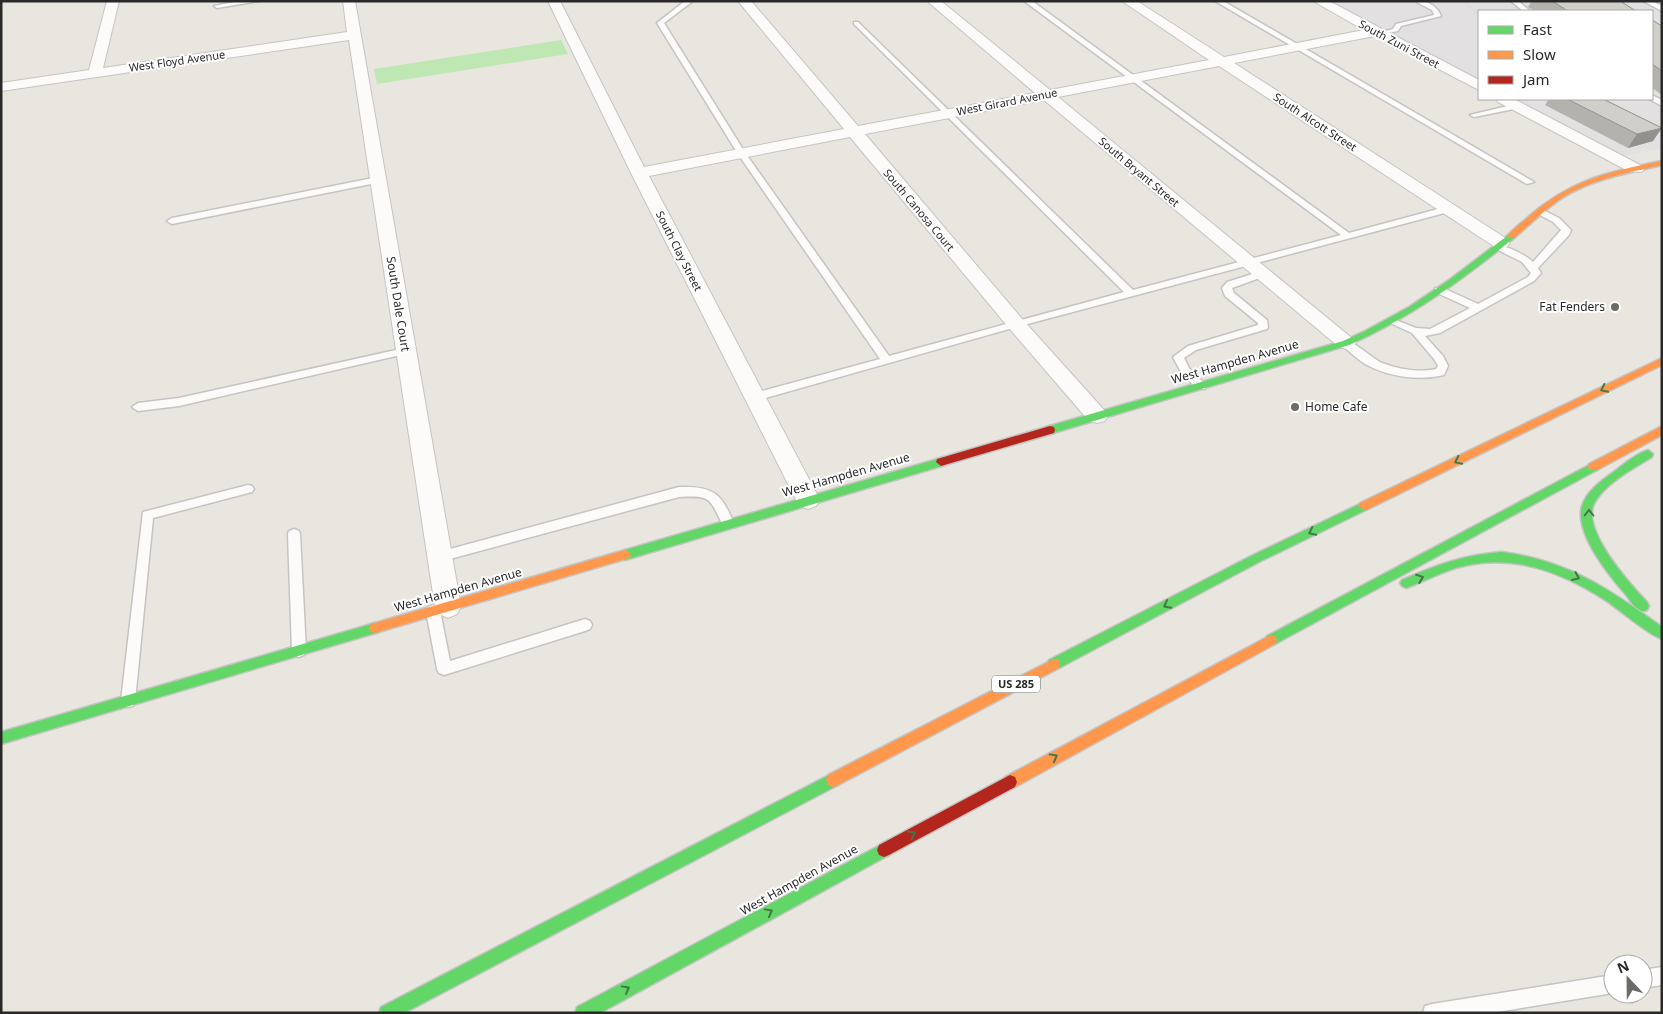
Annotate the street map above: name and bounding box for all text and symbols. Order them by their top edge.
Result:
legend [1478,10,1653,100]
street label: South Zuni Street [1356,16,1442,71]
text: Fast [1523,19,1552,39]
text: Slow [1523,44,1556,64]
street label: West Floyd Avenue [128,46,226,75]
text: Jam [1521,69,1550,89]
street label: West Girard Avenue [955,84,1059,119]
street label: South Alcott Street [1271,89,1360,154]
street label: South Bryant Street [1096,133,1183,210]
street label: South Canosa Court [881,165,958,254]
street label: South Clay Street [653,208,706,294]
street label: South Dale Court [383,255,415,353]
place label: Fat Fenders [1539,298,1605,315]
marker: Fat Fenders [1609,301,1621,313]
street label: West Hampden Avenue [1169,335,1301,388]
one-way arrow [1600,383,1609,393]
place label: Home Cafe [1305,398,1368,415]
marker: Home Cafe [1289,401,1301,413]
street label: West Hampden Avenue [780,448,912,501]
one-way arrow [1454,454,1463,465]
one-way arrow [1584,509,1594,517]
one-way arrow [1308,525,1317,536]
street label: West Hampden Avenue [392,563,524,616]
one-way arrow [1571,571,1580,582]
one-way arrow [1415,574,1424,584]
one-way arrow [1163,599,1172,609]
road number: US 285 [992,676,1040,692]
one-way arrow [1049,753,1058,763]
one-way arrow [906,830,915,840]
street label: West Hampden Avenue [737,840,861,919]
one-way arrow [764,908,773,918]
north arrow [1603,954,1653,1004]
text: N [1614,956,1632,977]
one-way arrow [621,986,630,996]

